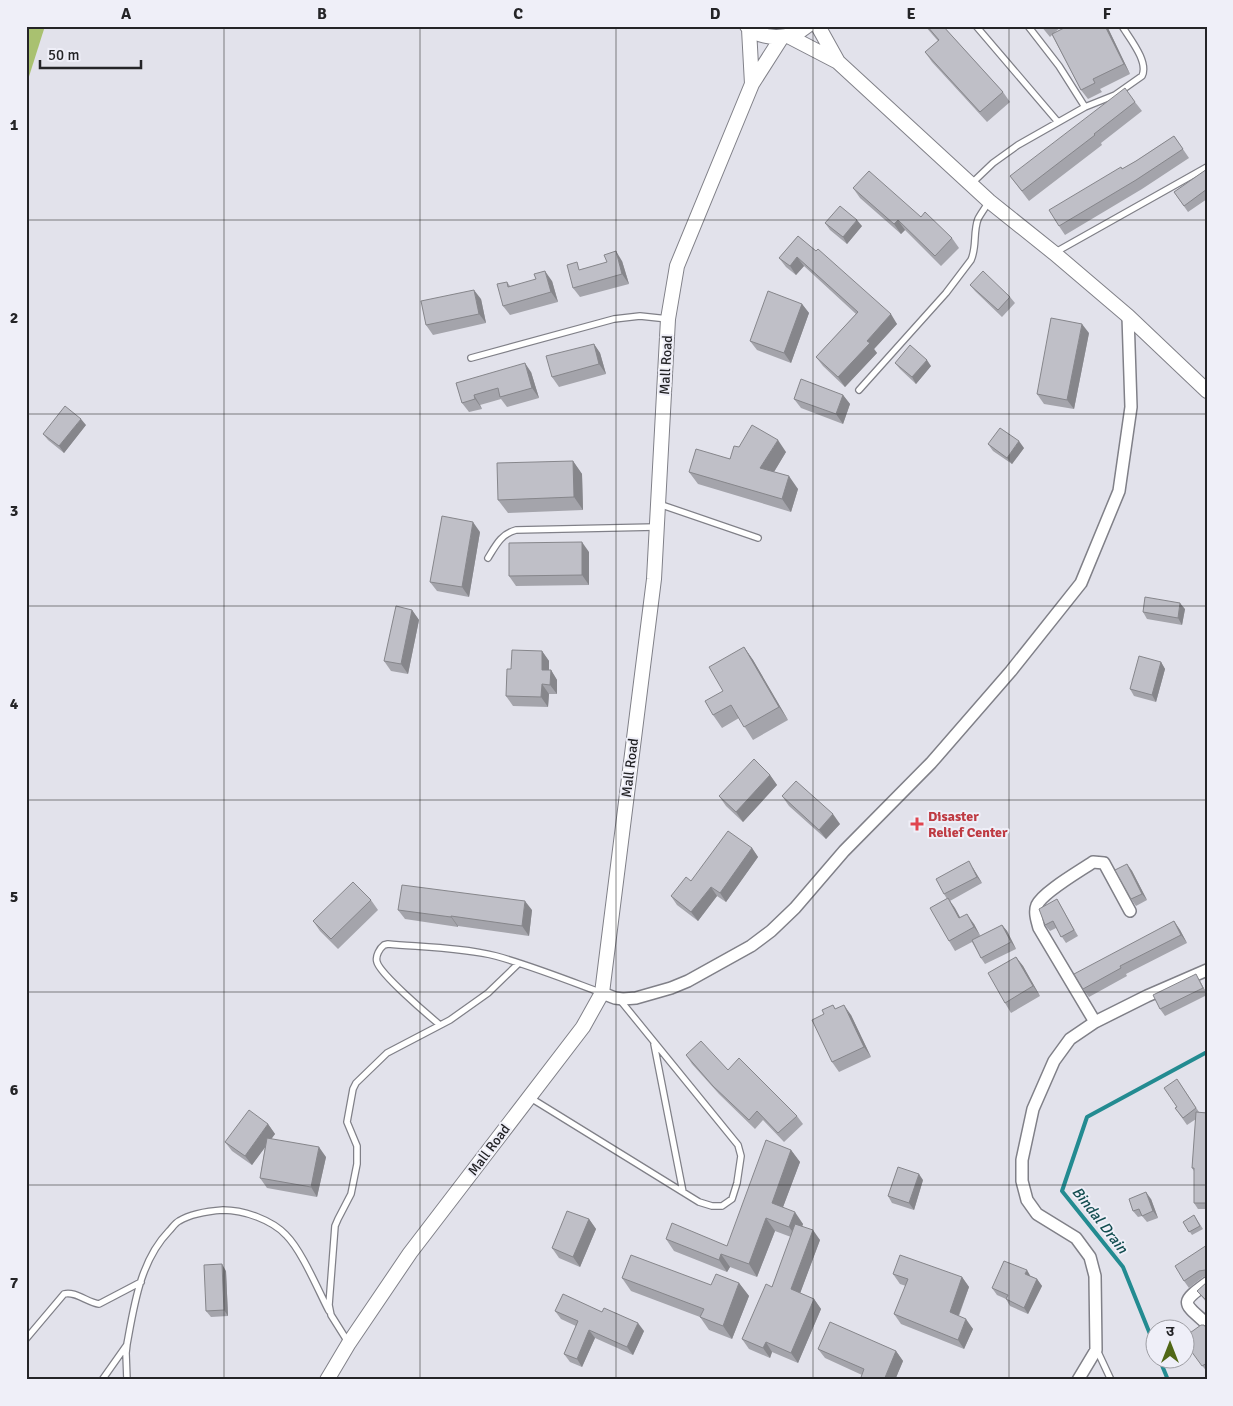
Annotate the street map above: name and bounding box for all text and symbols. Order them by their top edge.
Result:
text: A [121,4,132,24]
text: B [317,4,327,24]
text: C [513,4,523,24]
text: D [710,4,721,24]
text: E [906,4,916,24]
text: F [1103,4,1112,24]
scale bar [40,38,141,70]
text: 50 m [48,46,79,64]
text: 1 [10,115,19,135]
text: 2 [10,308,18,328]
street label: Mall Road [656,335,676,395]
text: 3 [10,501,18,521]
text: 4 [10,694,19,714]
street label: Mall Road [618,737,642,799]
place label: Disaster Relief Center [928,808,1008,841]
marker: Disaster Relief Center [910,817,924,831]
text: 5 [10,887,18,907]
text: 6 [10,1080,19,1100]
street label: Mall Road [464,1121,514,1179]
water label: Bindal Drain [1068,1183,1132,1258]
text: 7 [10,1273,19,1293]
north arrow [1146,1318,1196,1368]
text: उ [1166,1323,1175,1340]

